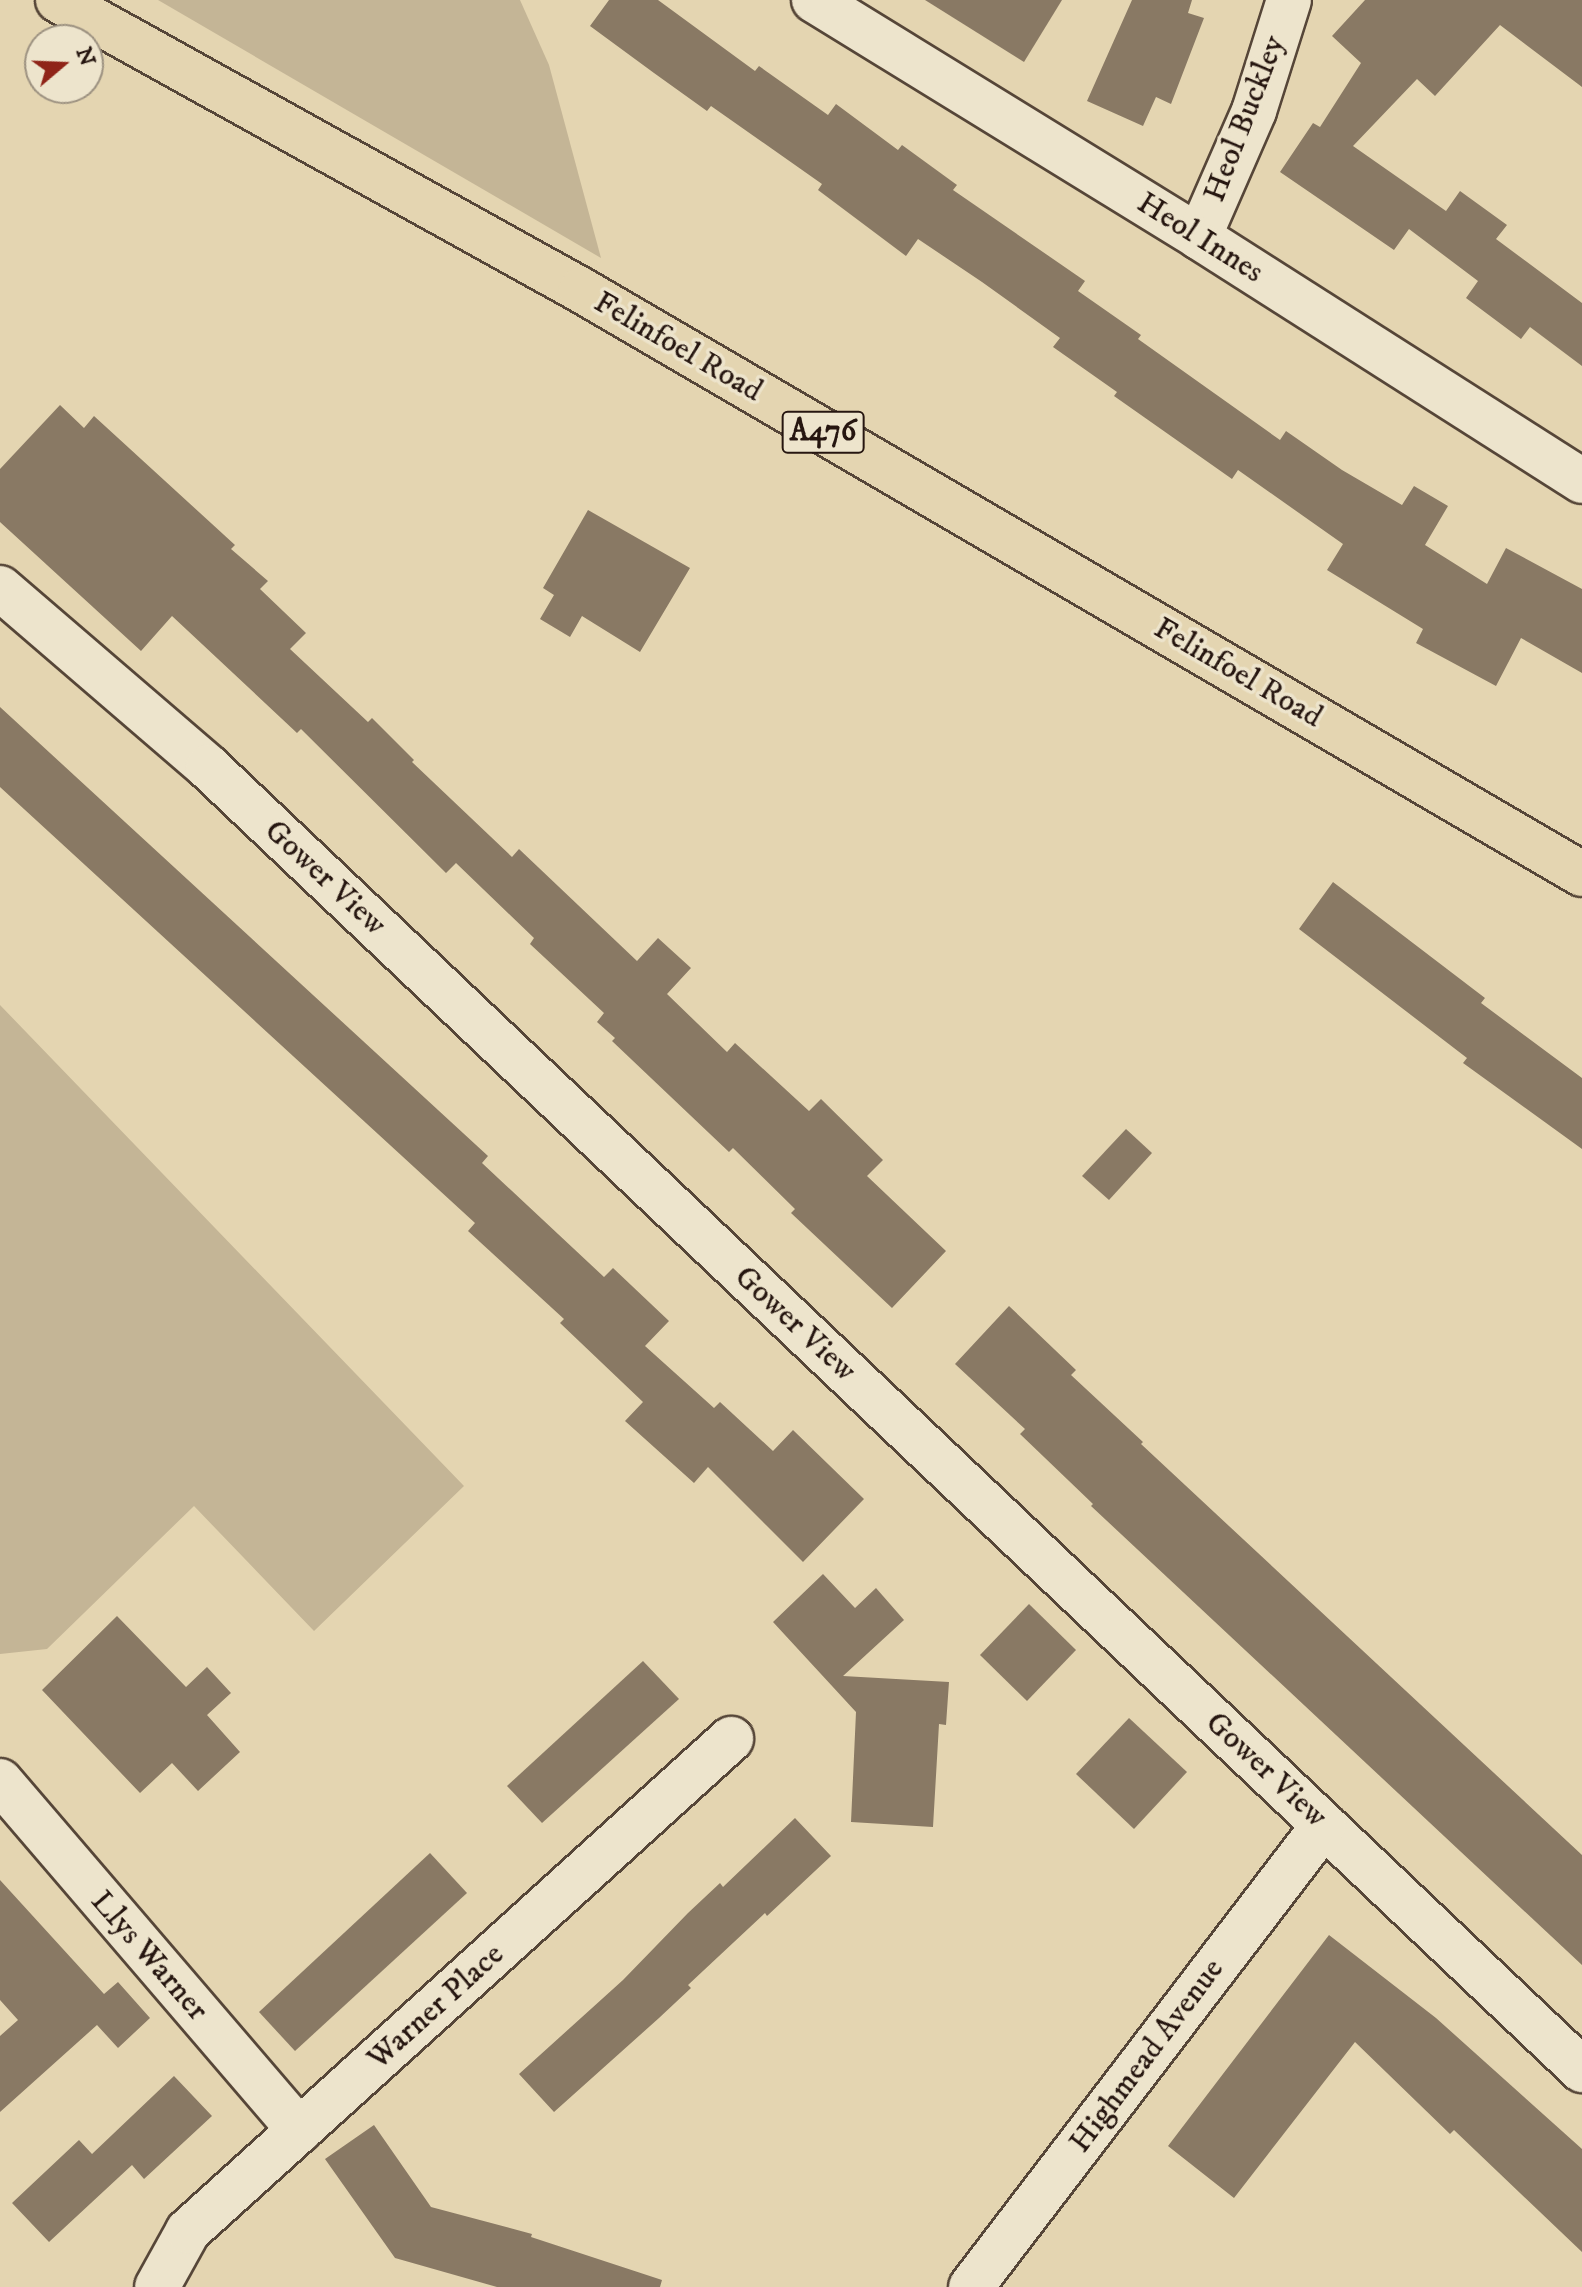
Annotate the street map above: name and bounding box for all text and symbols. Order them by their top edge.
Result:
north arrow [24,24,104,104]
street label: Heol Buckley [1196,31,1294,207]
text: N [70,44,101,70]
street label: Heol Innes [1130,184,1270,292]
street label: Felinfoel Road [587,283,769,411]
road number: A476 [781,406,865,458]
street label: Felinfoel Road [1147,609,1329,737]
street label: Gower View [256,812,394,944]
street label: Gower View [726,1258,864,1390]
street label: Gower View [1197,1704,1335,1836]
street label: Llys Warner [82,1883,216,2029]
street label: Warner Place [360,1936,512,2078]
street label: Highmead Avenue [1061,1951,1233,2161]

